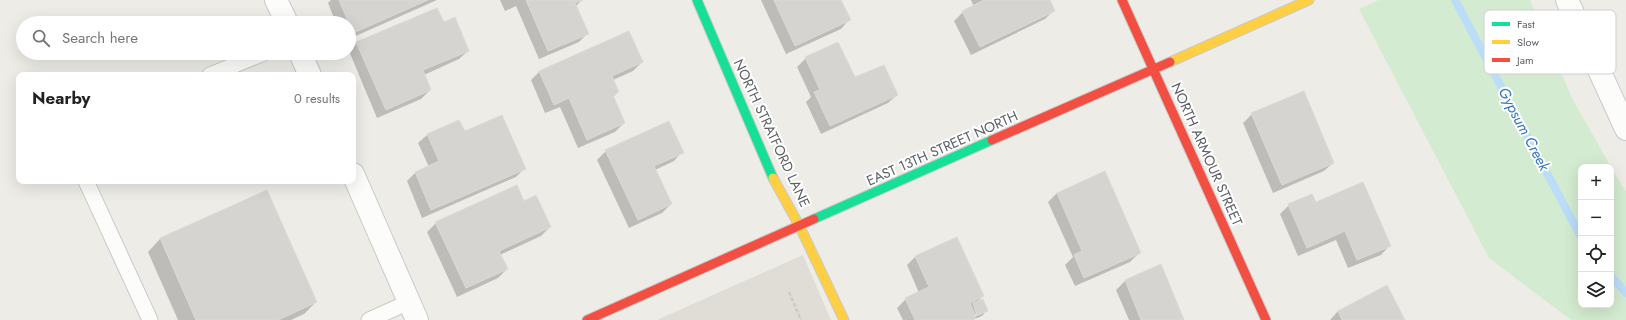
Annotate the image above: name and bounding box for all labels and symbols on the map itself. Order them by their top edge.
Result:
legend [1484,10,1616,74]
text: Fast [1517,16,1535,32]
text: Slow [1517,34,1539,50]
text: Jam [1515,52,1534,68]
street label: NORTH STRATFORD LANE [729,56,815,210]
street label: NORTH ARMOUR STREET [1166,79,1248,229]
water label: Gypsum Creek [1493,83,1556,175]
street label: EAST 13TH STREET NORTH [863,106,1021,190]

